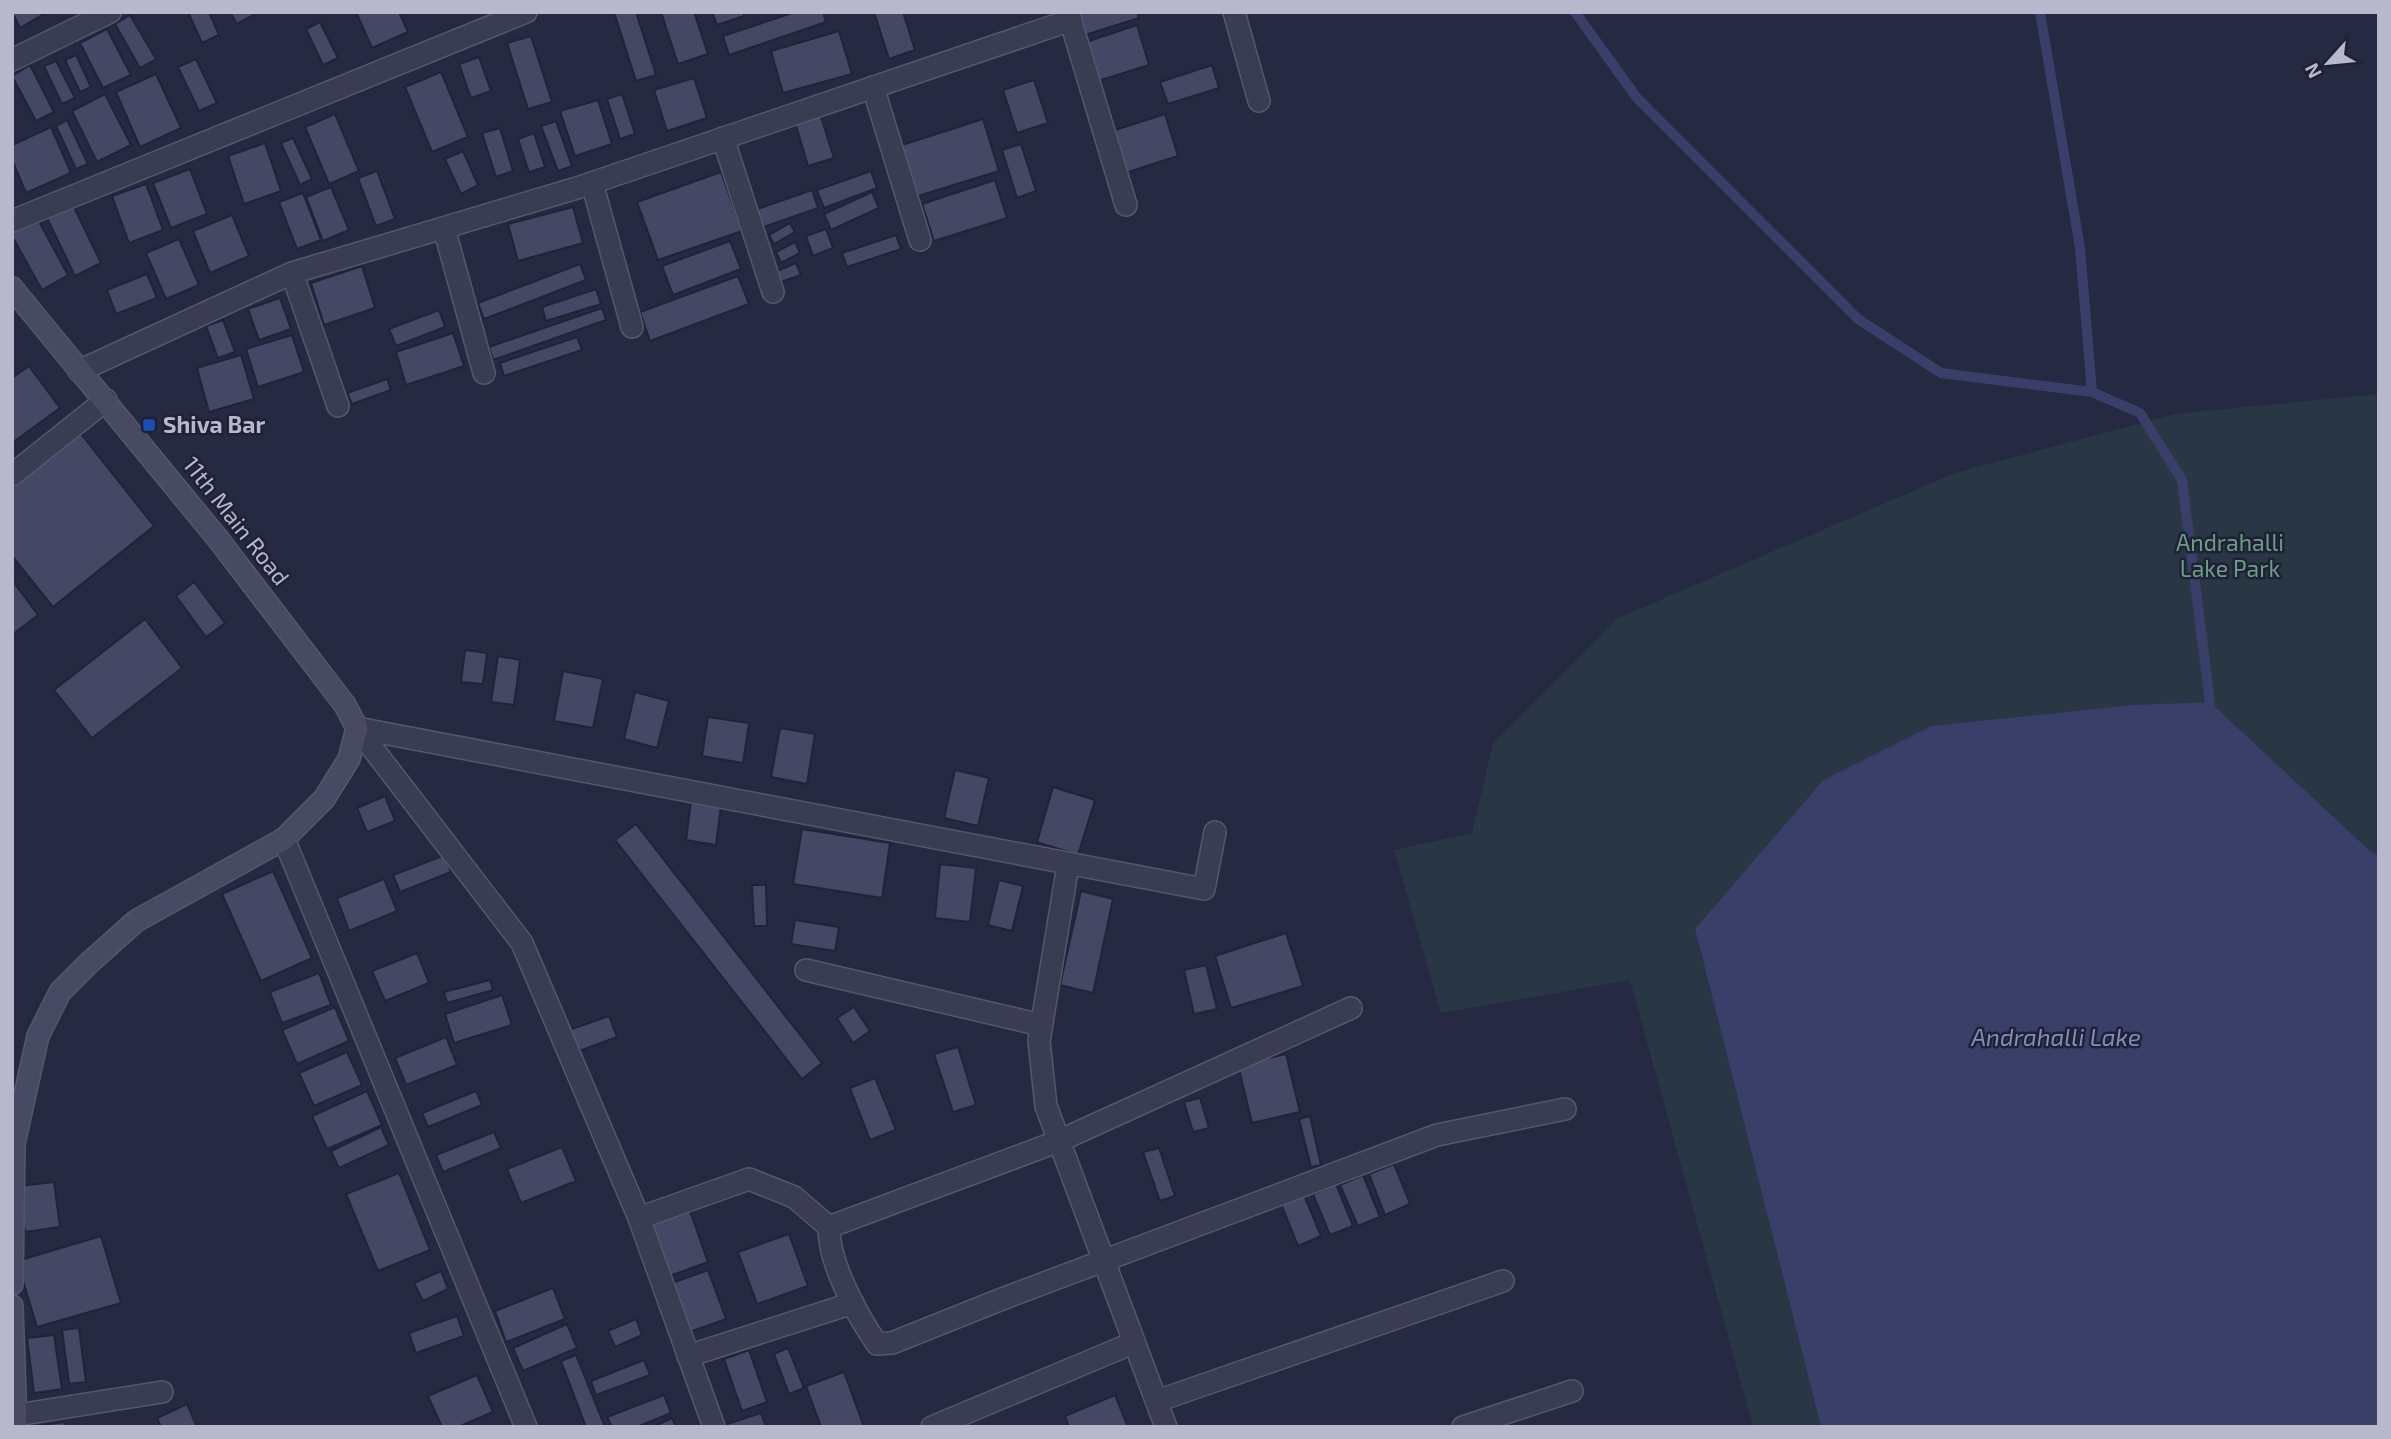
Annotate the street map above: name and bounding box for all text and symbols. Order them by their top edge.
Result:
north arrow [2293,28,2363,98]
text: N [2299,60,2326,82]
place label: Shiva Bar [163,410,265,438]
marker: Shiva Bar [141,417,157,433]
street label: 11th Main Road [178,450,296,590]
park label: Andrahalli Lake Park [2176,528,2284,582]
water label: Andrahalli Lake [1970,1022,2141,1051]

